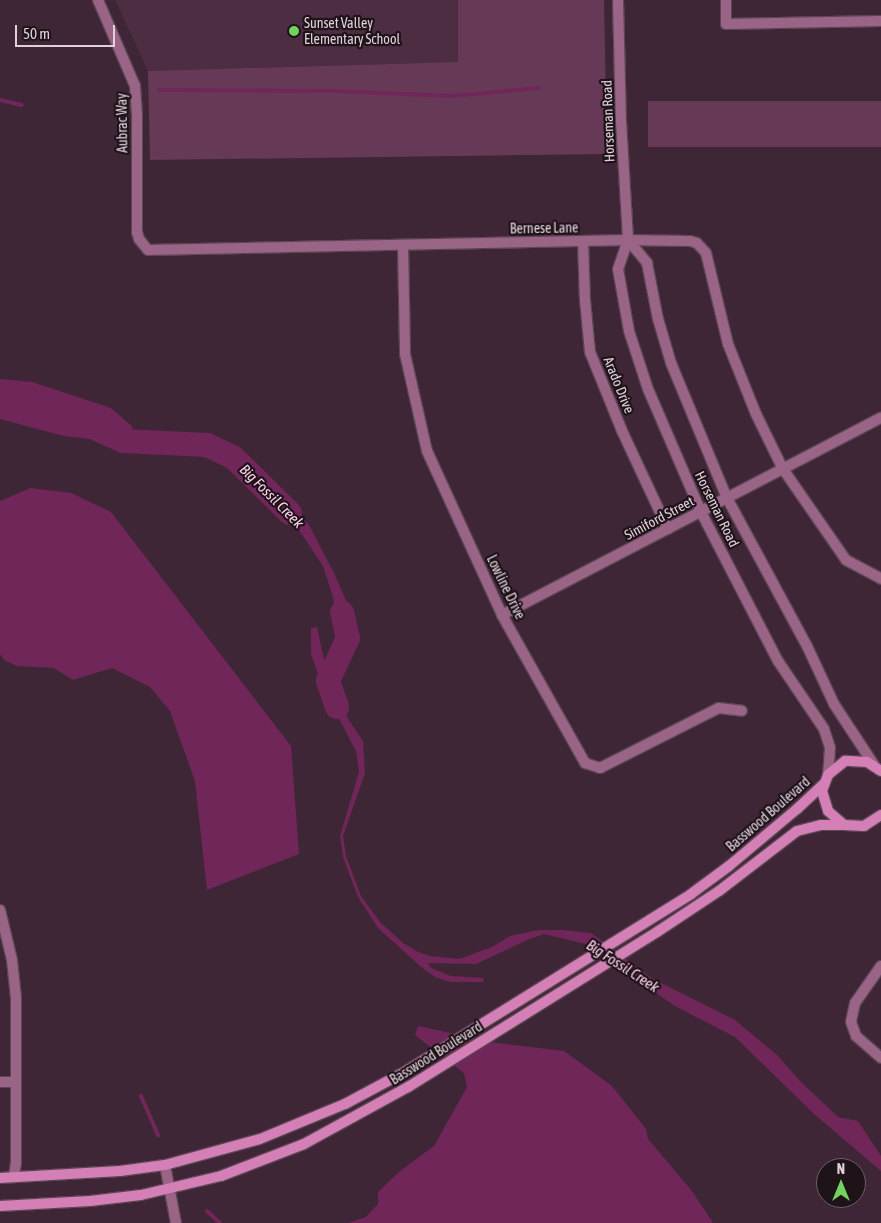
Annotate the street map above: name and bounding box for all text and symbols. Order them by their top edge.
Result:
scale bar [18,15,118,47]
place label: Sunset Valley Elementary School [304,15,400,48]
text: 50 m [23,25,50,42]
marker: Sunset Valley Elementary School [288,25,300,37]
street label: Horseman Road [598,80,618,162]
street label: Aubrac Way [113,93,131,153]
street label: Bernese Lane [510,219,578,237]
street label: Arado Drive [600,354,638,416]
water label: Big Fossil Creek [236,460,308,532]
street label: Horseman Road [691,468,743,550]
street label: Simiford Street [621,493,697,543]
street label: Lowline Drive [483,552,529,622]
street label: Basswood Boulevard [723,773,813,855]
water label: Big Fossil Creek [583,936,663,996]
street label: Basswood Boulevard [387,1018,485,1088]
north arrow [816,1158,866,1208]
text: N [837,1161,845,1177]

